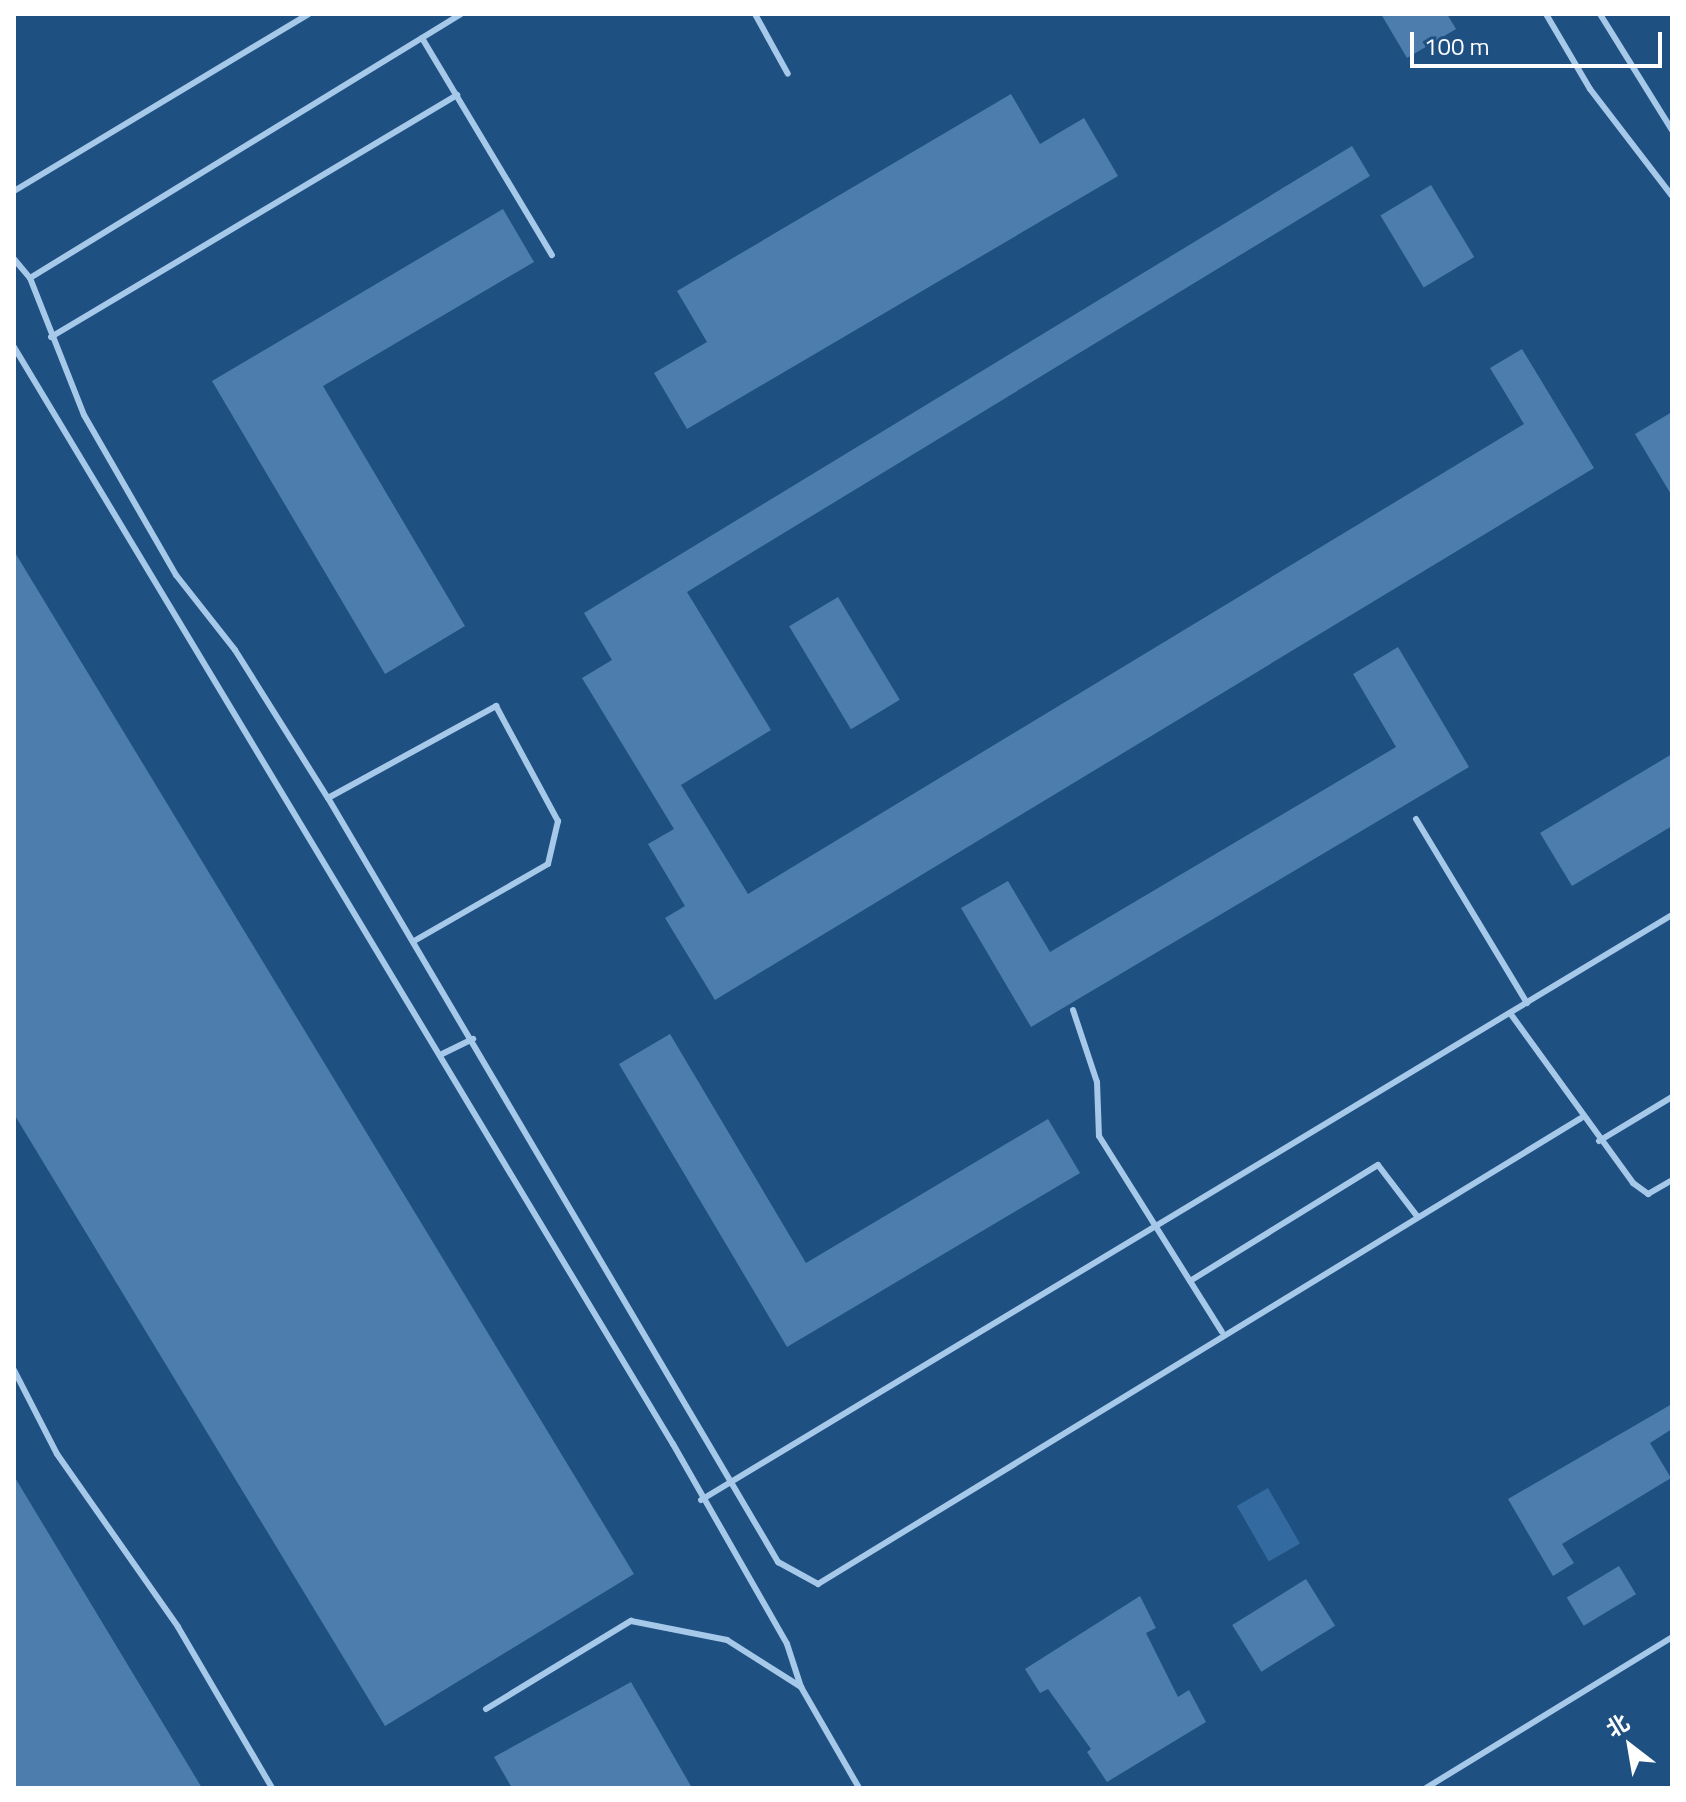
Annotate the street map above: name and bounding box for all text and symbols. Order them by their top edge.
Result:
scale bar [1414,16,1666,66]
text: 100 m [1424,28,1490,64]
text: 北 [1599,1705,1636,1746]
north arrow [1590,1706,1670,1786]

